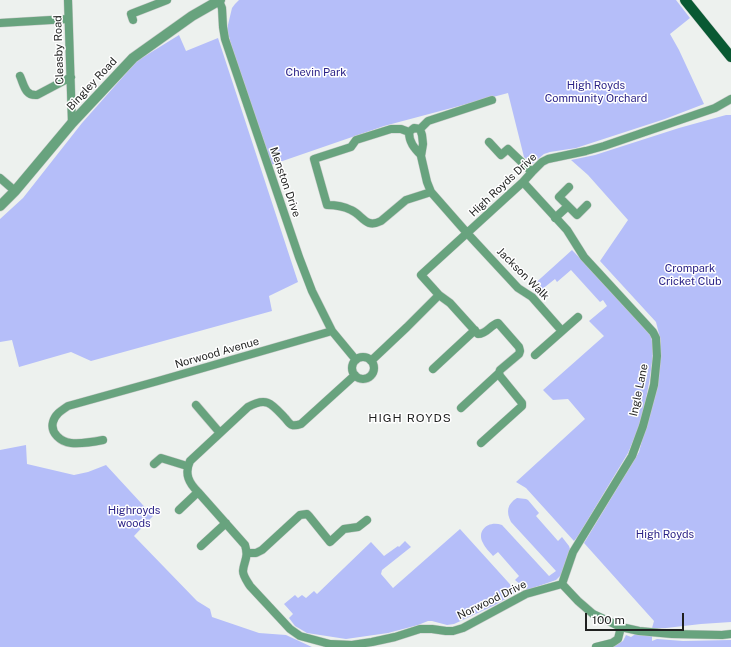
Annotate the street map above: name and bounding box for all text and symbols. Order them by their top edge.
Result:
street label: Cleasby Road [51,15,67,85]
street label: Bingley Road [64,55,120,113]
park label: Chevin Park [286,66,346,80]
park label: High Royds Community Orchard [545,79,647,105]
street label: Menston Drive [267,145,303,219]
street label: High Royds Drive [467,150,539,220]
street label: Jackson Walk [494,245,552,303]
park label: Crompark Cricket Club [658,262,722,288]
street label: Norwood Avenue [173,335,261,371]
street label: Ingle Lane [627,363,651,417]
district label: HIGH ROYDS [368,411,452,425]
park label: Highroyds woods [108,504,160,530]
park label: High Royds [636,528,694,542]
street label: Norwood Drive [455,578,529,622]
scale bar [587,605,686,631]
text: 100 m [592,613,625,627]

